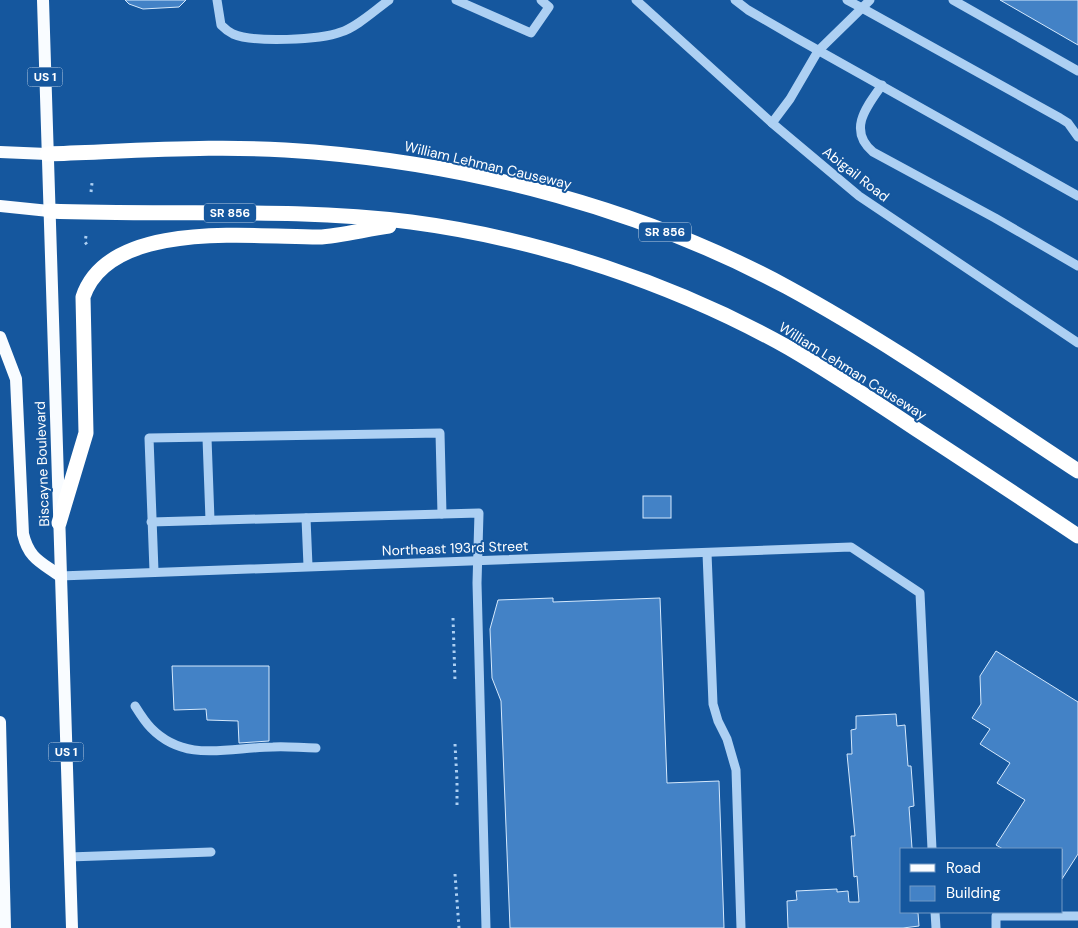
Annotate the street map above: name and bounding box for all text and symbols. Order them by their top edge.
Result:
road number: US 1 [28,68,62,86]
street label: William Lehman Causeway [403,137,574,193]
street label: Abigail Road [819,142,893,206]
road number: SR 856 [204,204,256,222]
road number: SR 856 [639,222,691,242]
street label: William Lehman Causeway [776,318,931,424]
street label: Biscayne Boulevard [31,401,53,527]
street label: Northeast 193rd Street [381,536,529,560]
road number: US 1 [48,742,84,762]
legend [900,848,1063,913]
text: Road [946,858,981,878]
text: Building [946,883,1001,903]

